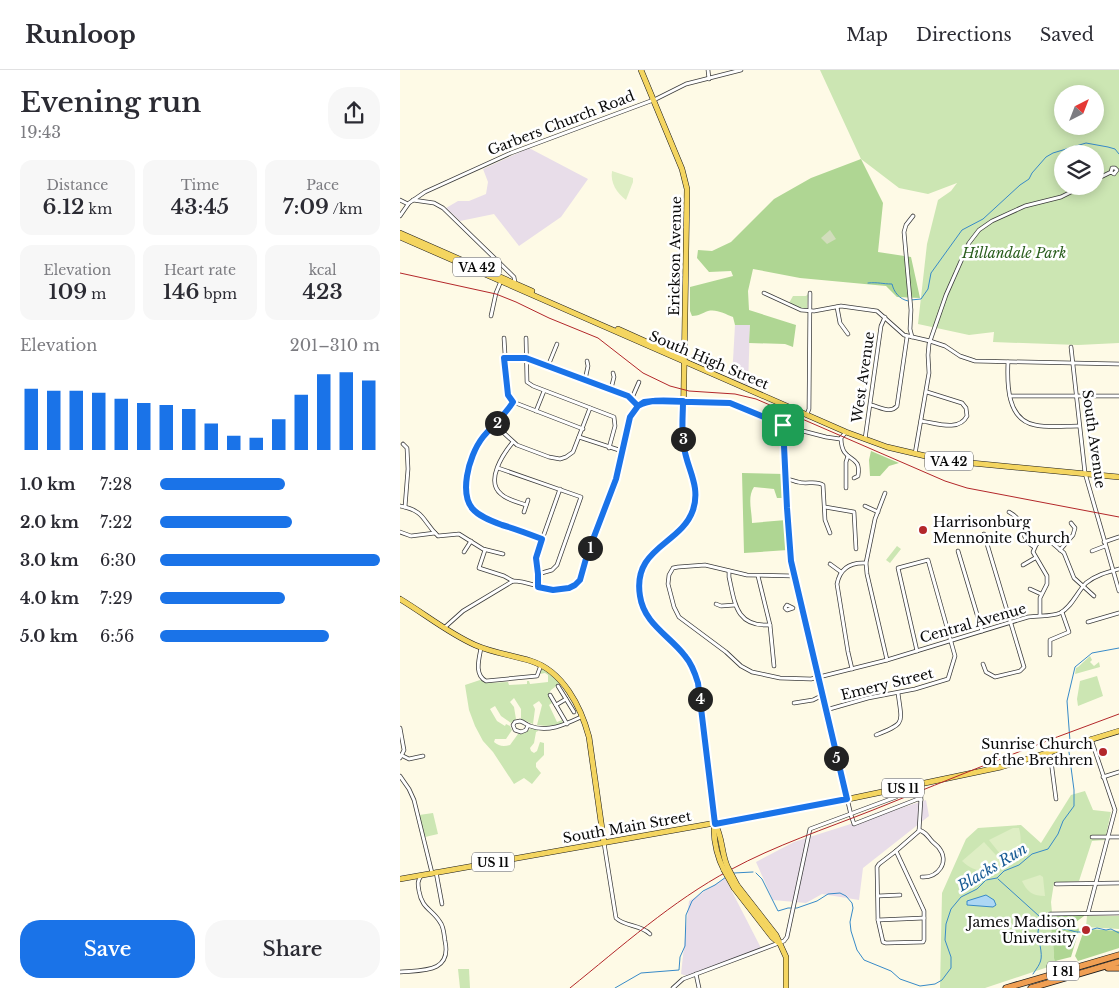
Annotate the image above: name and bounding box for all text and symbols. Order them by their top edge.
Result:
text: Runloop [25,20,136,49]
text: Map [846,24,888,46]
text: Directions [916,24,1012,46]
text: Saved [1040,24,1094,46]
text: Evening run [20,85,201,120]
north arrow [1054,85,1104,135]
map controls [1054,85,1104,195]
street label: Garbers Church Road [485,86,638,159]
button: share [328,87,380,139]
text: 19:43 [20,122,61,142]
button: layers [1054,145,1104,195]
text: Distance [46,176,108,194]
text: Time [181,176,219,194]
text: Pace [306,176,339,194]
text: 6.12 [42,194,85,220]
text: 43:45 [171,194,229,220]
text: 7:09 [283,194,329,220]
street label: Erickson Avenue [665,196,685,316]
text: km [85,200,112,218]
text: /km [329,200,363,218]
park label: Hillandale Park [961,244,1066,262]
road number: VA 42 [453,258,501,276]
text: Elevation [44,261,111,279]
text: Heart rate [164,261,236,279]
text: kcal [309,261,337,279]
text: 109 [48,279,87,305]
text: 146 [163,279,199,305]
text: 423 [303,279,343,305]
text: m [87,285,106,303]
text: bpm [199,285,237,303]
street label: South High Street [646,327,772,394]
street label: West Avenue [848,330,878,425]
text: Elevation [20,335,97,355]
text: 201–310 m [290,335,380,355]
street label: South Avenue [1078,389,1110,489]
pin [762,404,804,446]
pin: 2 [484,410,510,436]
icon: arrive [769,411,797,439]
text: 2 [493,414,502,432]
pin: 3 [670,426,696,452]
text: 3 [679,430,688,448]
road number: VA 42 [925,452,973,471]
text: 1.0 km [20,474,75,494]
text: 7:28 [100,474,132,494]
text: 2.0 km [20,512,79,532]
text: 7:22 [100,512,132,532]
place label: Harrisonburg Mennonite Church [933,513,1070,547]
marker: Harrisonburg Mennonite Church [917,524,929,536]
pin: 1 [578,536,602,560]
text: 1 [587,539,594,557]
text: 3.0 km [20,550,79,570]
text: 6:30 [100,550,136,570]
text: 4.0 km [20,588,79,608]
text: 7:29 [100,588,133,608]
street label: Central Avenue [918,599,1028,647]
text: 5.0 km [20,626,78,646]
text: 6:56 [100,626,134,646]
street label: Emery Street [839,664,936,704]
pin: 4 [688,686,712,712]
text: 4 [696,690,705,708]
place label: Sunrise Church of the Brethren [981,735,1093,769]
pin: 5 [824,746,848,770]
marker: Sunrise Church of the Brethren [1097,746,1109,758]
text: 5 [832,749,841,767]
road number: US 11 [882,778,924,798]
street label: South Main Street [561,807,693,847]
water label: Blacks Run [953,839,1030,896]
road number: US 11 [472,852,514,872]
place label: James Madison University [965,913,1076,947]
button: Save [20,920,195,978]
button: Share [205,920,380,978]
marker: James Madison University [1080,924,1092,936]
road number: I 81 [1047,961,1079,980]

